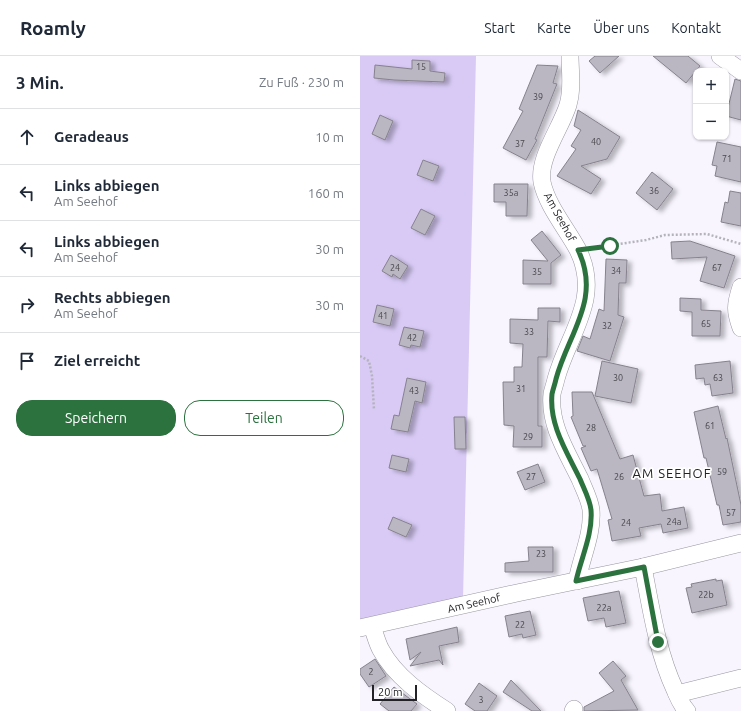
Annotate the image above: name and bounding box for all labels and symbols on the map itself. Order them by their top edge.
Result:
house number: 15 [416,62,426,72]
house number: 39 [533,92,543,102]
house number: 40 [591,137,601,147]
house number: 37 [515,139,525,149]
house number: 71 [722,154,732,164]
house number: 36 [649,186,659,196]
house number: 35a [504,188,518,198]
street label: Am Seehof [542,190,579,244]
route start [601,237,619,255]
house number: 24 [390,263,400,273]
house number: 67 [712,263,722,273]
house number: 34 [611,266,621,276]
house number: 35 [532,267,542,277]
house number: 41 [378,311,388,321]
house number: 65 [701,319,711,329]
house number: 32 [602,321,612,331]
house number: 33 [524,327,534,337]
house number: 42 [407,333,417,343]
house number: 30 [613,373,623,383]
house number: 63 [713,373,723,383]
house number: 31 [516,384,526,394]
house number: 43 [409,386,419,396]
house number: 61 [705,421,715,431]
house number: 28 [586,423,596,433]
house number: 29 [523,432,533,442]
district label: AM SEEHOF [632,466,712,480]
house number: 59 [717,467,727,477]
house number: 27 [526,472,536,482]
house number: 26 [614,472,624,482]
house number: 57 [726,508,736,518]
house number: 24a [667,517,681,527]
house number: 24 [621,518,631,528]
house number: 23 [536,549,546,559]
house number: 22b [698,590,714,600]
street label: Am Seehof [446,591,502,615]
house number: 22a [597,603,611,613]
house number: 22 [515,620,525,630]
route end [649,633,667,651]
house number: 2 [368,667,374,677]
scale bar [372,683,417,702]
house number: 3 [478,695,484,705]

